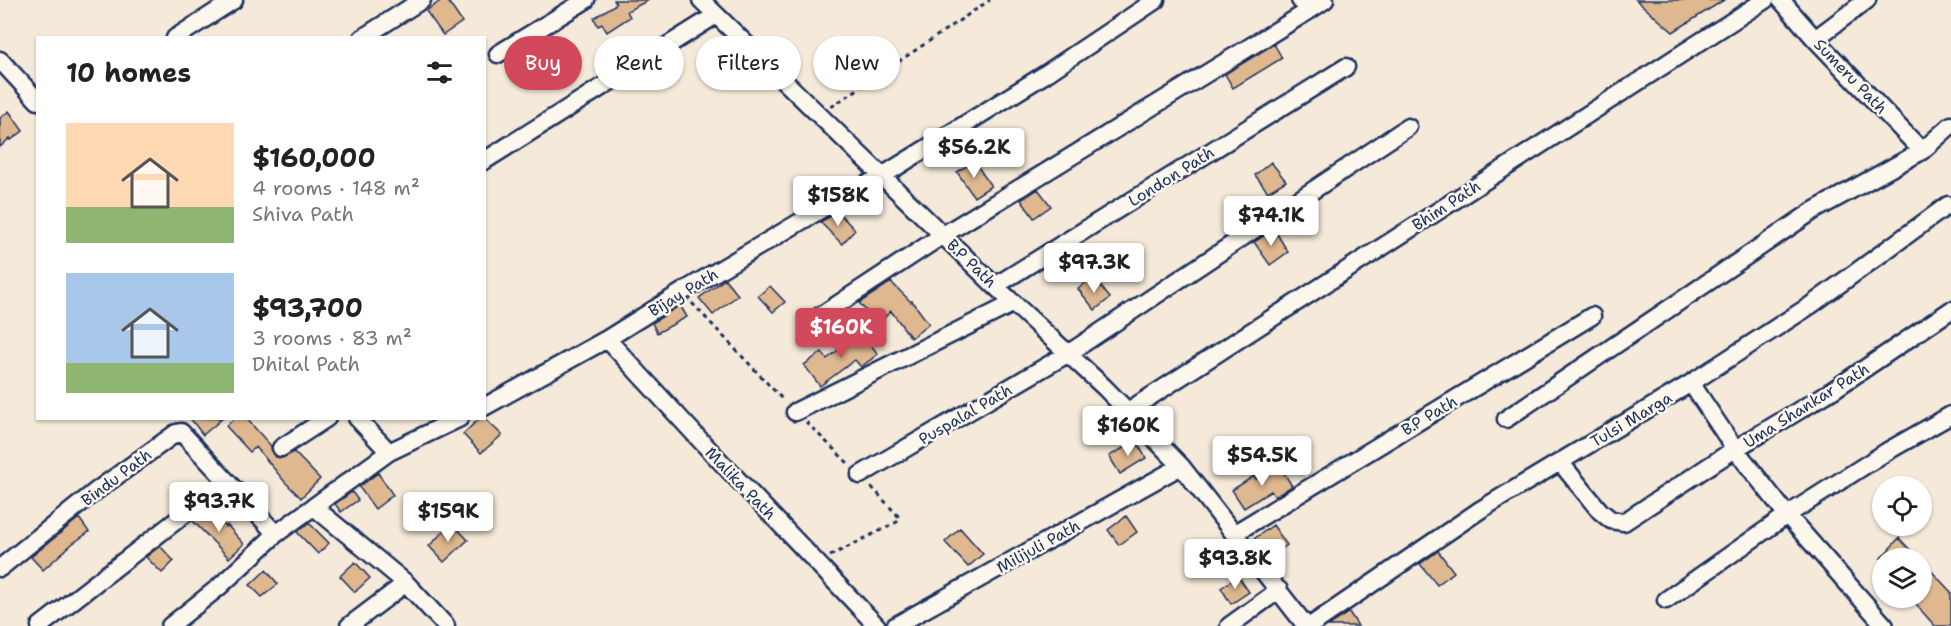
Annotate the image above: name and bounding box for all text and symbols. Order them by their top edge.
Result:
street label: Sumeru Path [1809,34,1892,118]
chip: Buy [504,36,582,90]
chip: Rent [594,36,684,90]
chip: Filters [696,36,801,90]
chip: New [813,36,900,90]
text: 10 homes [66,55,191,90]
icon: filters [423,56,456,89]
pin: $56.2K [925,128,1023,179]
text: $56.2K [937,134,1011,160]
text: $160,000 [252,140,376,175]
street label: London Path [1124,142,1218,211]
icon: home [114,147,186,219]
text: 4 rooms · 148 m² [252,175,420,201]
street label: Bhim Path [1408,175,1485,235]
pin: $158K [796,176,880,227]
text: $158K [807,182,869,208]
pin: $74.1K [1222,196,1320,247]
text: Shiva Path [252,201,354,227]
text: $74.1K [1238,202,1304,228]
street label: B.P Path [942,234,1001,292]
pin: $97.3K [1045,243,1143,294]
text: $97.3K [1058,249,1130,275]
street label: Bijay Path [645,263,722,321]
text: $93,700 [252,290,363,325]
icon: home [114,297,186,369]
pin: $160K [799,308,883,359]
text: $160K [809,314,873,340]
text: 3 rooms · 83 m² [252,325,412,351]
text: Dhital Path [252,351,360,377]
street label: Uma Shankar Path [1739,358,1873,453]
street label: Puspalal Path [915,379,1016,450]
street label: Tulsi Marga [1587,387,1676,452]
street label: B.P Path [1397,391,1461,440]
pin: $160K [1086,406,1170,457]
text: $160K [1096,412,1160,438]
pin: $54.5K [1213,436,1311,487]
street label: Malika Path [701,442,781,524]
text: $54.5K [1226,442,1298,468]
street label: Bindu Path [77,444,156,511]
map controls [1872,476,1932,608]
button: locate [1872,476,1932,536]
pin: $93.7K [170,482,268,533]
text: $93.7K [183,488,255,514]
pin: $159K [406,492,490,543]
text: $159K [417,498,479,524]
street label: Milijuli Path [993,515,1084,578]
pin: $93.8K [1186,539,1284,590]
text: $93.8K [1198,545,1272,571]
button: layers [1872,548,1932,608]

